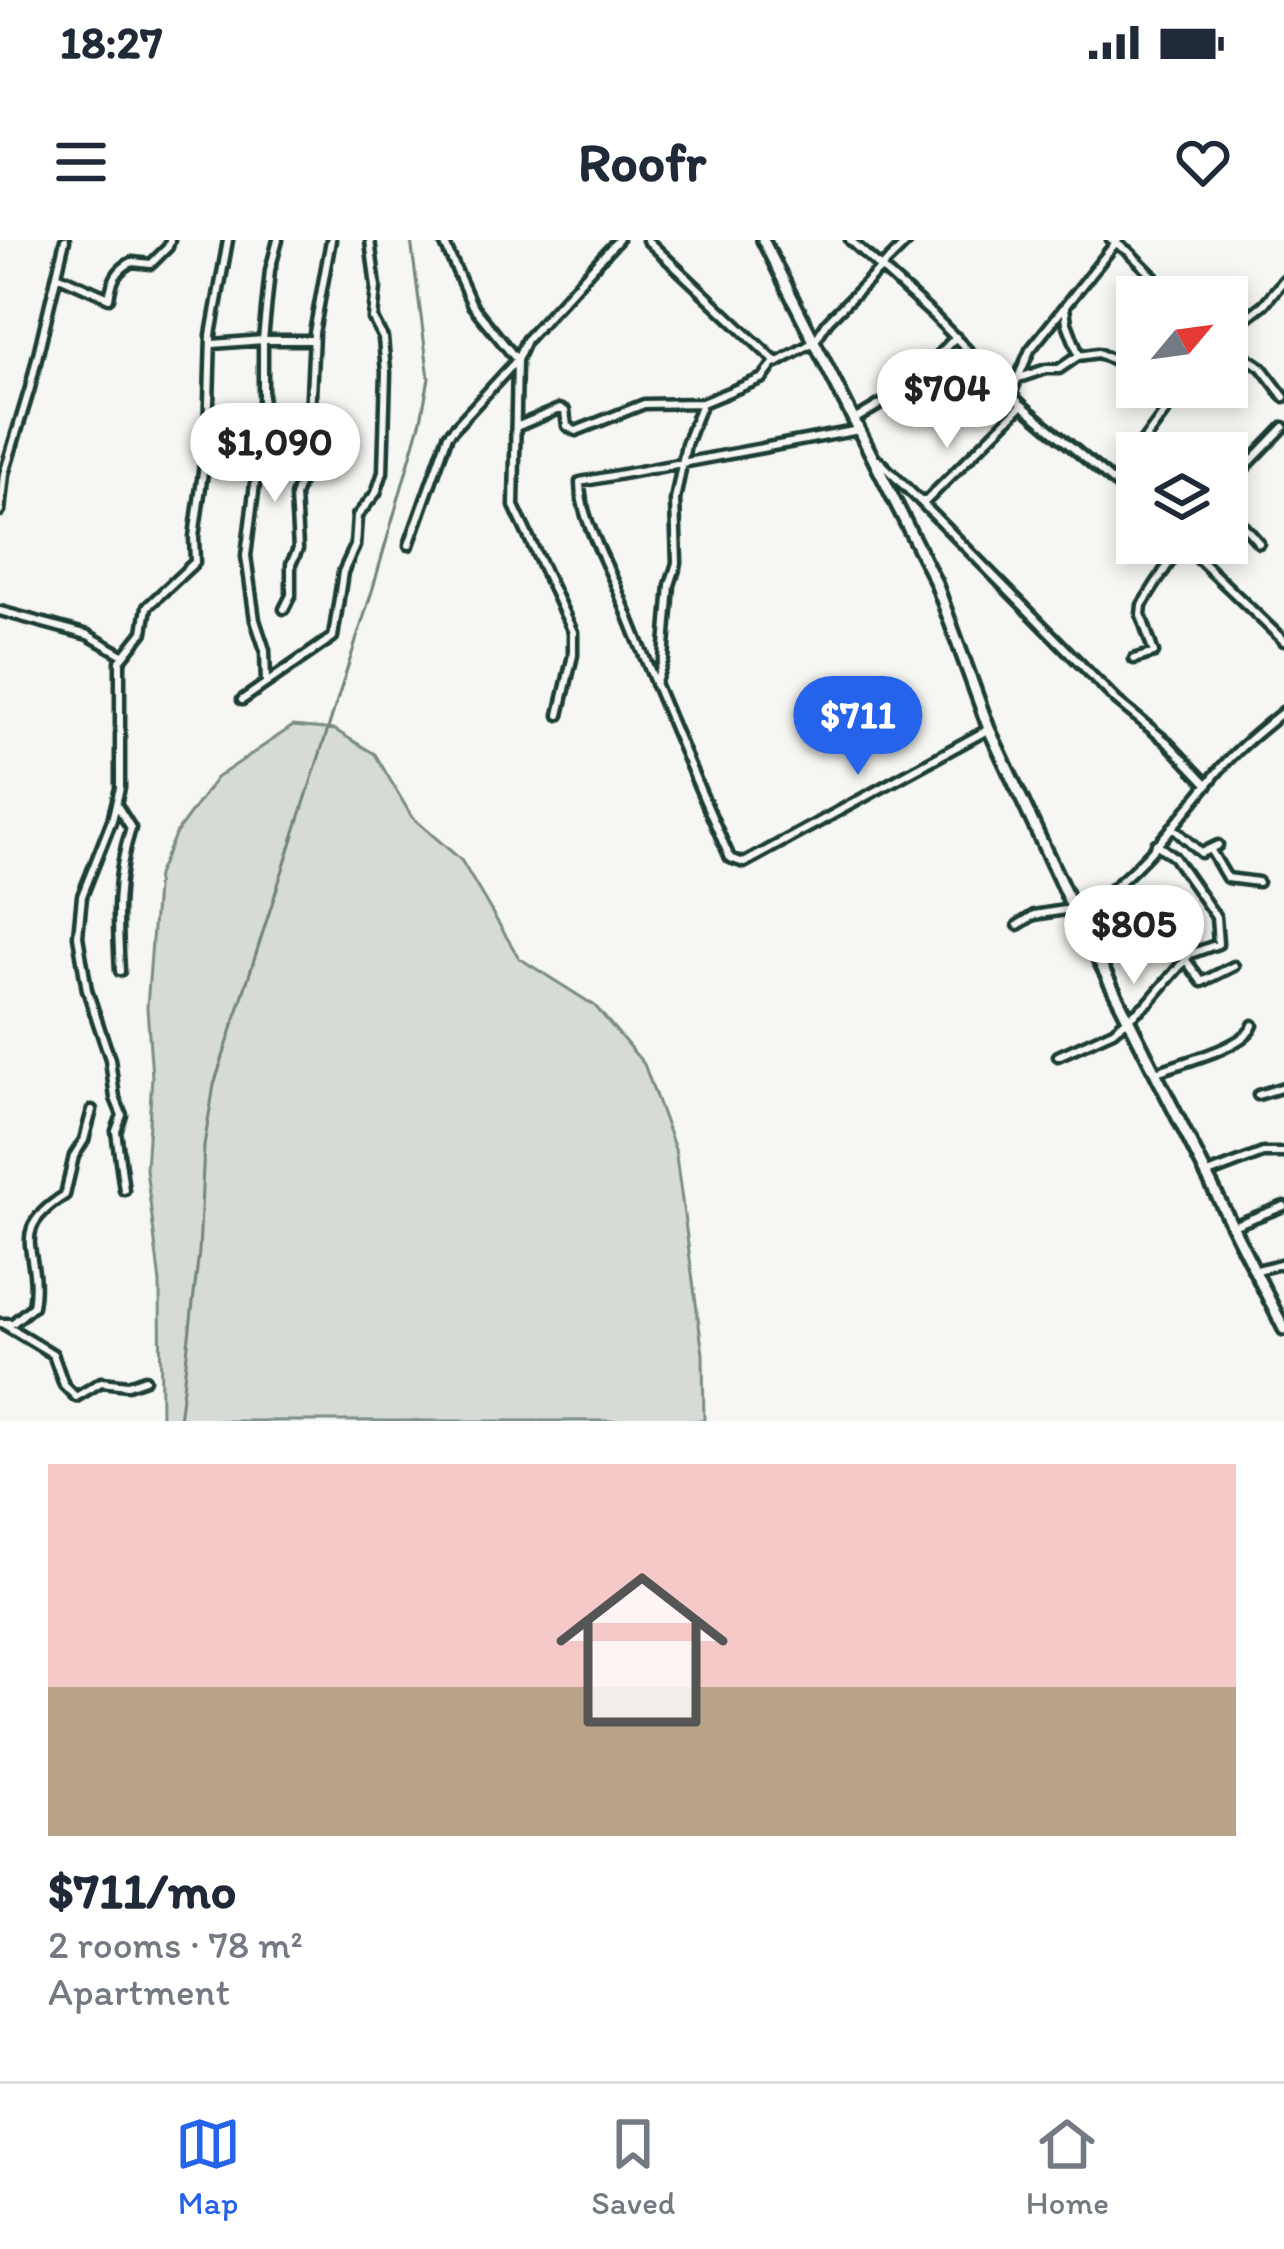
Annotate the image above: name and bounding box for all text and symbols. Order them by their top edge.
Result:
text: 18:27 [60,15,163,69]
icon: menu [48,129,114,195]
icon: heart [1170,129,1236,195]
text: Roofr [578,130,706,195]
north arrow [1116,276,1248,408]
map controls [1116,276,1248,564]
pin: $704 [876,349,1018,451]
text: $704 [904,364,990,411]
pin: $1,090 [177,403,373,505]
text: $1,090 [217,418,333,465]
button: layers [1116,432,1248,564]
pin: $711 [787,676,929,778]
text: $711 [820,691,896,738]
pin: $805 [1063,885,1205,987]
text: $805 [1091,900,1177,947]
icon: home [534,1542,750,1758]
text: $711/mo [48,1860,237,1921]
text: 2 rooms · 78 m² [48,1921,303,1968]
text: Apartment [48,1968,230,2015]
tab: Map [175,2111,241,2222]
tab: Saved [591,2111,675,2222]
tab: Home [1026,2111,1109,2222]

